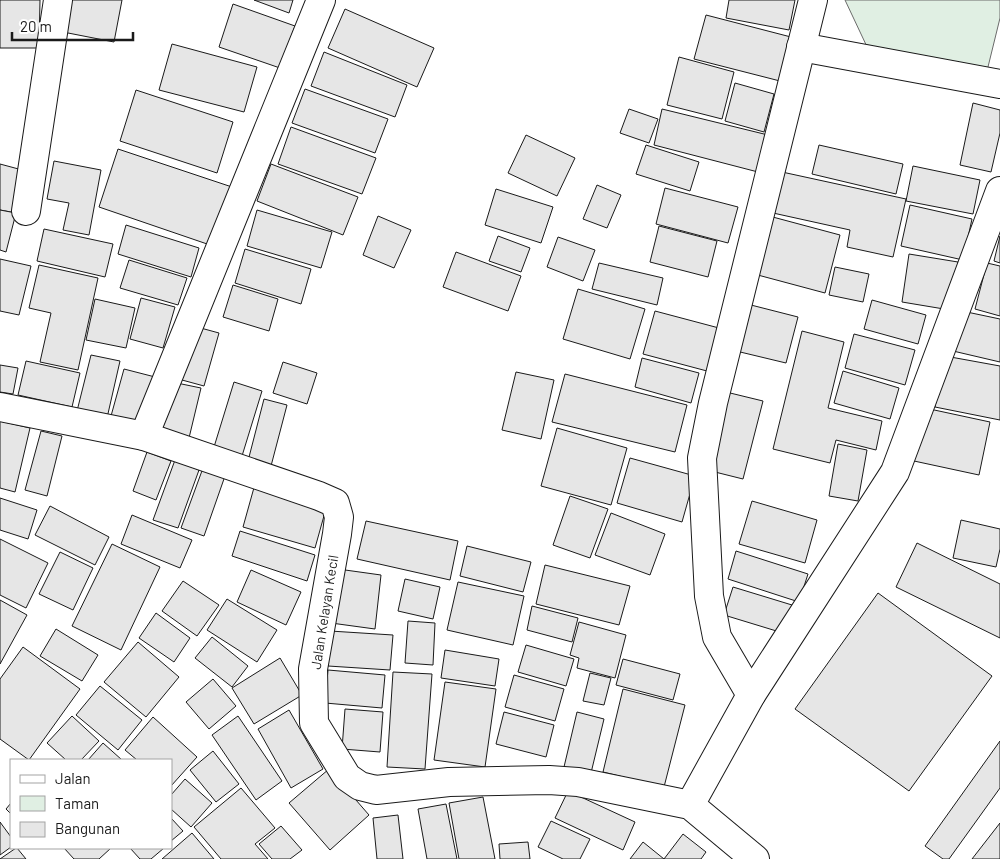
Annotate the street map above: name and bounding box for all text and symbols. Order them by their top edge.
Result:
scale bar [12,10,134,42]
text: 20 m [20,17,52,35]
street label: Jalan Kelayan Kecil [307,554,341,670]
legend [10,759,172,849]
text: Jalan [55,769,91,787]
text: Taman [55,794,99,812]
text: Bangunan [55,819,120,837]

